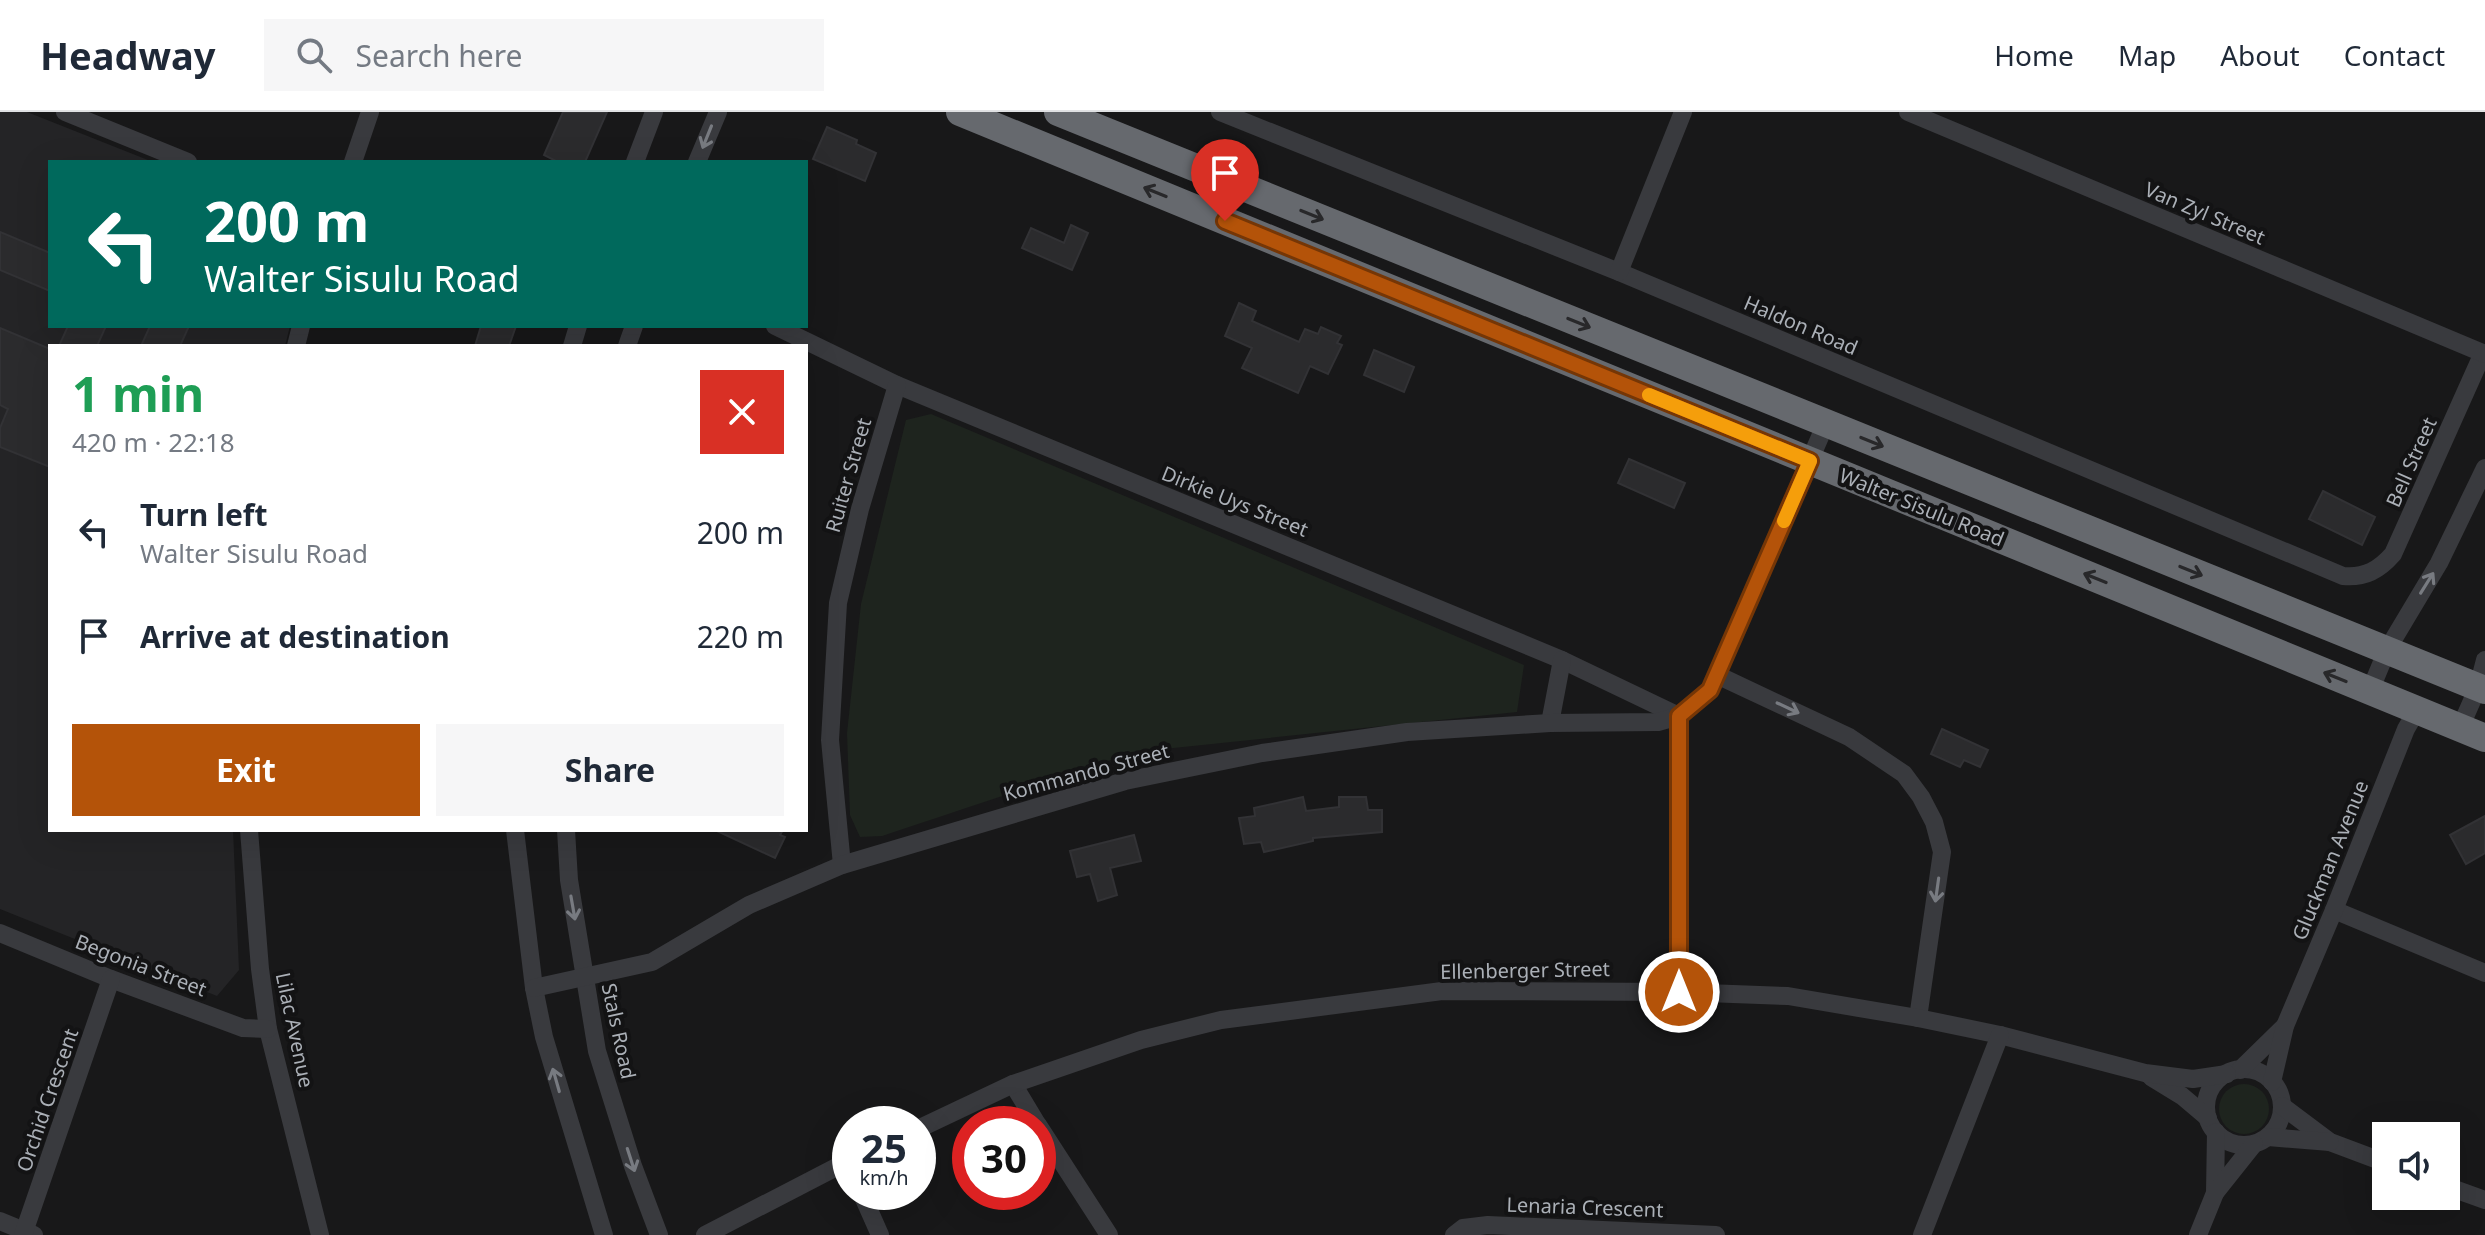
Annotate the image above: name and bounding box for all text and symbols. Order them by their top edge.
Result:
search box [264,19,824,91]
text: Headway [40,29,216,81]
icon: search [292,33,336,77]
text: Search here [356,35,522,76]
text: Home [1994,36,2074,74]
text: Map [2118,36,2176,74]
text: About [2220,36,2300,74]
text: Contact [2344,36,2445,74]
one-way arrow [699,124,714,149]
pin [1191,139,1259,221]
icon: arrive [1203,151,1247,195]
street label: Van Zyl Street [2141,176,2269,250]
text: 200 m [204,182,369,258]
one-way arrow [1143,184,1168,198]
icon: left [72,192,176,296]
one-way arrow [1299,208,1324,223]
text: Walter Sisulu Road [204,254,520,303]
street label: Haldon Road [1740,289,1862,361]
one-way arrow [1566,317,1591,331]
text: 1 min [72,361,204,426]
button: close [700,370,784,454]
street label: Bell Street [2379,413,2443,511]
street label: Ruiter Street [819,415,877,535]
text: 420 m · 22:18 [72,424,235,460]
one-way arrow [1859,435,1884,450]
street label: Dirkie Uys Street [1158,459,1312,543]
street label: Walter Sisulu Road [1836,462,2008,552]
text: Turn left [140,494,268,535]
icon: left [72,510,116,554]
text: 200 m [697,512,784,553]
text: Walter Sisulu Road [140,535,368,571]
one-way arrow [2178,565,2203,579]
one-way arrow [2083,570,2108,584]
one-way arrow [2419,572,2435,595]
icon: arrive [72,614,116,658]
text: Arrive at destination [140,616,450,657]
text: 220 m [697,616,784,657]
one-way arrow [2323,668,2348,683]
one-way arrow [1776,701,1800,716]
button: Exit [72,724,420,816]
button: Share [436,724,784,816]
street label: Kommando Street [1000,737,1172,807]
street label: Gluckman Avenue [2286,776,2374,944]
one-way arrow [1929,877,1944,902]
one-way arrow [567,894,582,920]
street label: Begonia Street [72,928,210,1002]
position arrow [1637,950,1721,1034]
street label: Ellenberger Street [1440,955,1610,985]
street label: Lilac Avenue [270,970,320,1090]
street label: Stals Road [596,981,642,1081]
street label: Orchid Crescent [10,1025,84,1175]
one-way arrow [548,1068,563,1094]
speed limit sign: 30 [952,1106,1056,1210]
text: 25 [861,1120,907,1175]
map controls [2372,1122,2460,1210]
button: sound [2372,1122,2460,1210]
one-way arrow [625,1148,640,1173]
text: km/h [859,1164,909,1191]
street label: Lenaria Crescent [1506,1191,1664,1223]

